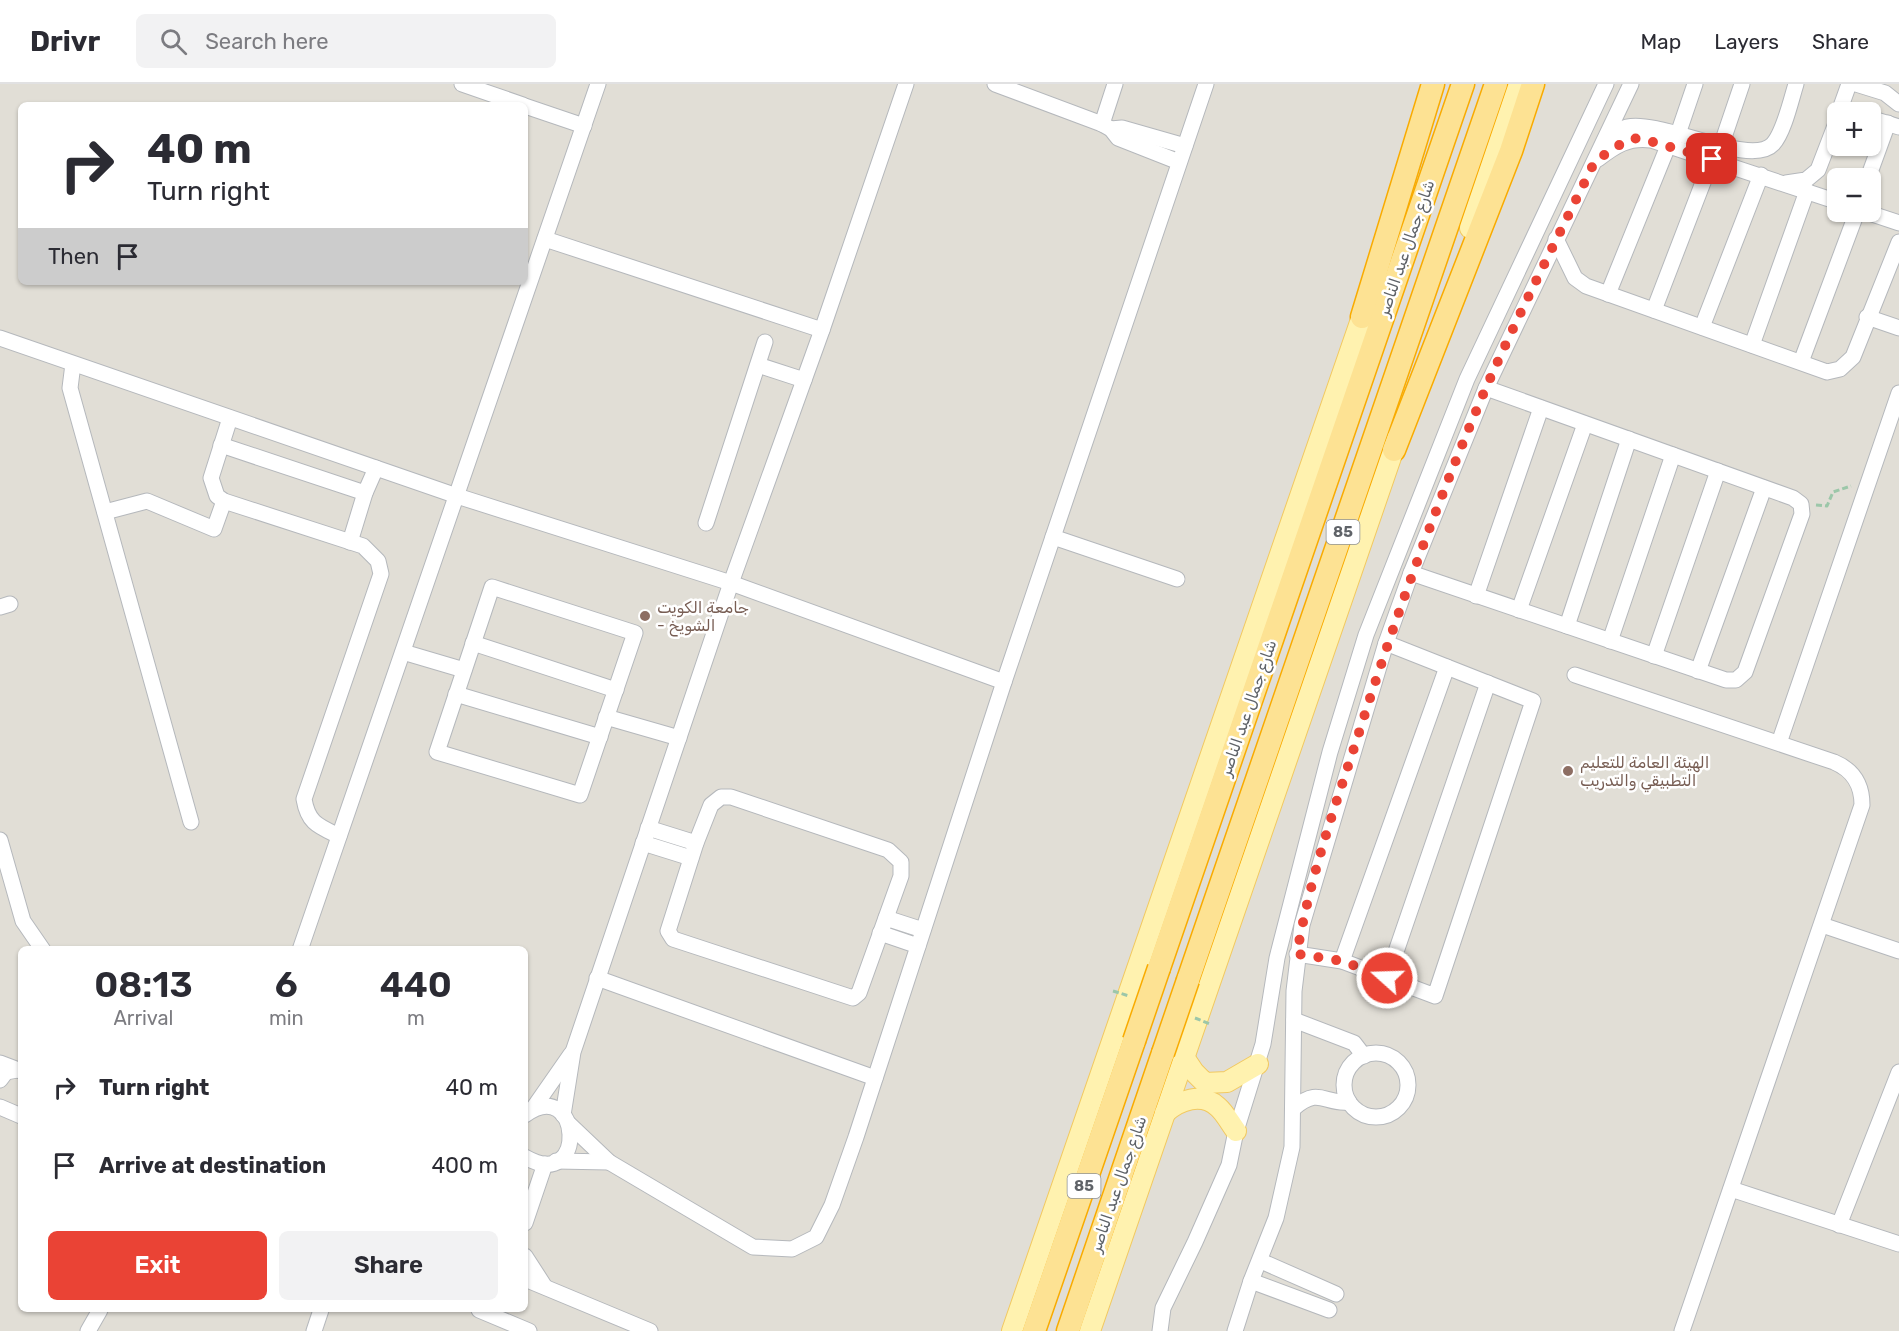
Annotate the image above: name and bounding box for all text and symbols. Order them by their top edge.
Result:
search box [136,14,556,68]
text: Drivr [30,25,100,58]
icon: search [157,25,190,58]
text: Search here [205,28,329,55]
text: Map [1640,29,1681,54]
text: Layers [1714,29,1779,54]
text: Share [1812,29,1869,54]
map controls [1827,102,1881,222]
button: + [1827,102,1881,156]
text: 40 m [147,124,252,174]
icon: right [48,126,126,204]
pin [1686,133,1737,184]
icon: arrive [1695,142,1728,175]
button: − [1827,168,1881,222]
text: Turn right [147,175,270,207]
street label: شارع جمال عبد الناصر [1373,177,1440,320]
icon: arrive [111,240,144,273]
text: Then [48,243,99,270]
road number: 85 [1326,520,1360,544]
place label: جامعة الكويت - الشويخ [657,598,749,637]
marker: جامعة الكويت - الشويخ [638,609,652,623]
street label: شارع جمال عبد الناصر [1215,637,1282,780]
place label: الهيئة العامة للتعليم التطبيقي والتدريب [1580,753,1709,793]
marker: الهيئة العامة للتعليم التطبيقي والتدريب [1561,764,1575,778]
position arrow [1355,946,1419,1010]
text: 08:13 [94,963,193,1006]
text: 6 [275,963,298,1006]
text: 440 [380,963,452,1006]
text: Arrival [113,1006,173,1030]
text: min [269,1006,304,1030]
text: m [407,1006,425,1030]
icon: right [48,1071,81,1104]
text: Turn right [99,1074,209,1101]
text: 40 m [445,1074,498,1101]
street label: شارع جمال عبد الناصر [1085,1113,1152,1256]
icon: arrive [48,1149,81,1182]
text: Arrive at destination [99,1152,326,1179]
text: 400 m [431,1152,498,1179]
road number: 85 [1068,1174,1100,1198]
button: Exit [48,1231,267,1300]
button: Share [279,1231,498,1300]

